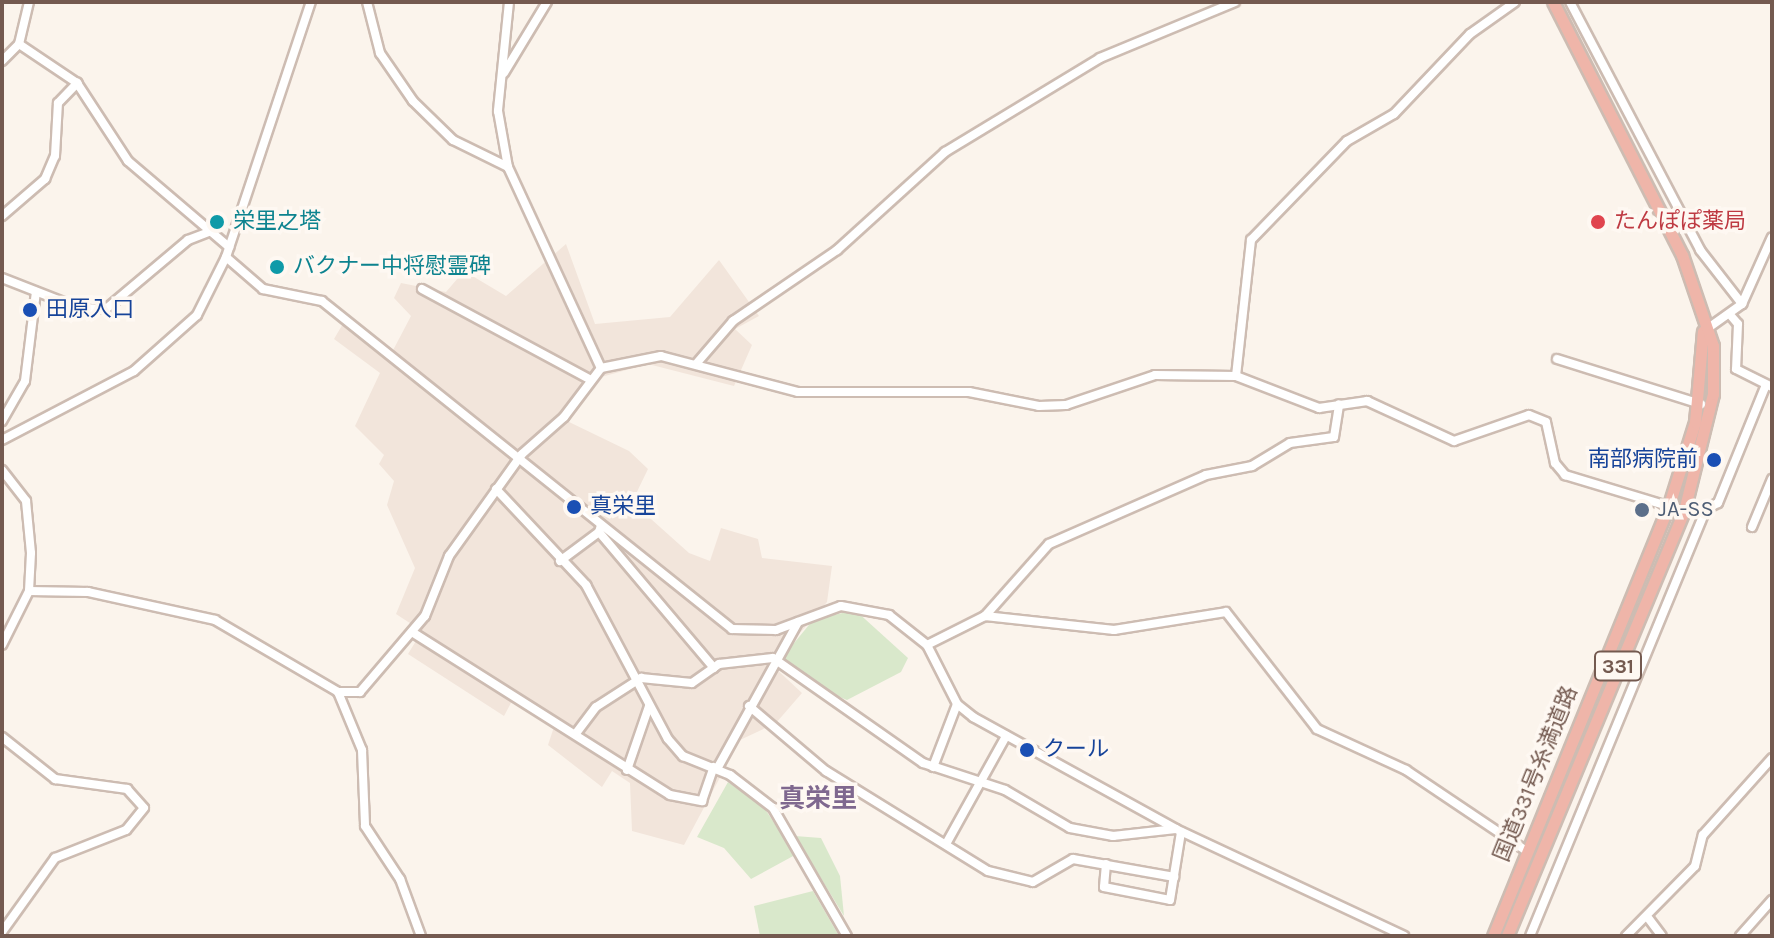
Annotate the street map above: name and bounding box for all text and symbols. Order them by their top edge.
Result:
place label: 栄里之塔 [233,209,321,235]
place label: たんぽぽ薬局 [1614,209,1746,235]
marker: 栄里之塔 [208,213,226,231]
marker: たんぽぽ薬局 [1589,213,1607,231]
place label: バクナー中将慰霊碑 [293,254,491,280]
marker: バクナー中将慰霊碑 [268,258,286,276]
place label: 田原入口 [46,297,134,323]
marker: 田原入口 [21,301,39,319]
place label: 南部病院前 [1588,447,1698,473]
marker: 南部病院前 [1705,451,1723,469]
place label: 真栄里 [590,494,656,520]
place label: JA-SS [1658,497,1714,523]
marker: 真栄里 [565,498,583,516]
marker: JA-SS [1633,501,1651,519]
road number: 331 [1592,650,1644,682]
street label: 国道331号糸満道路 [1489,682,1583,866]
place label: クール [1043,737,1109,763]
marker: クール [1018,741,1036,759]
district label: 真栄里 [779,783,857,815]

